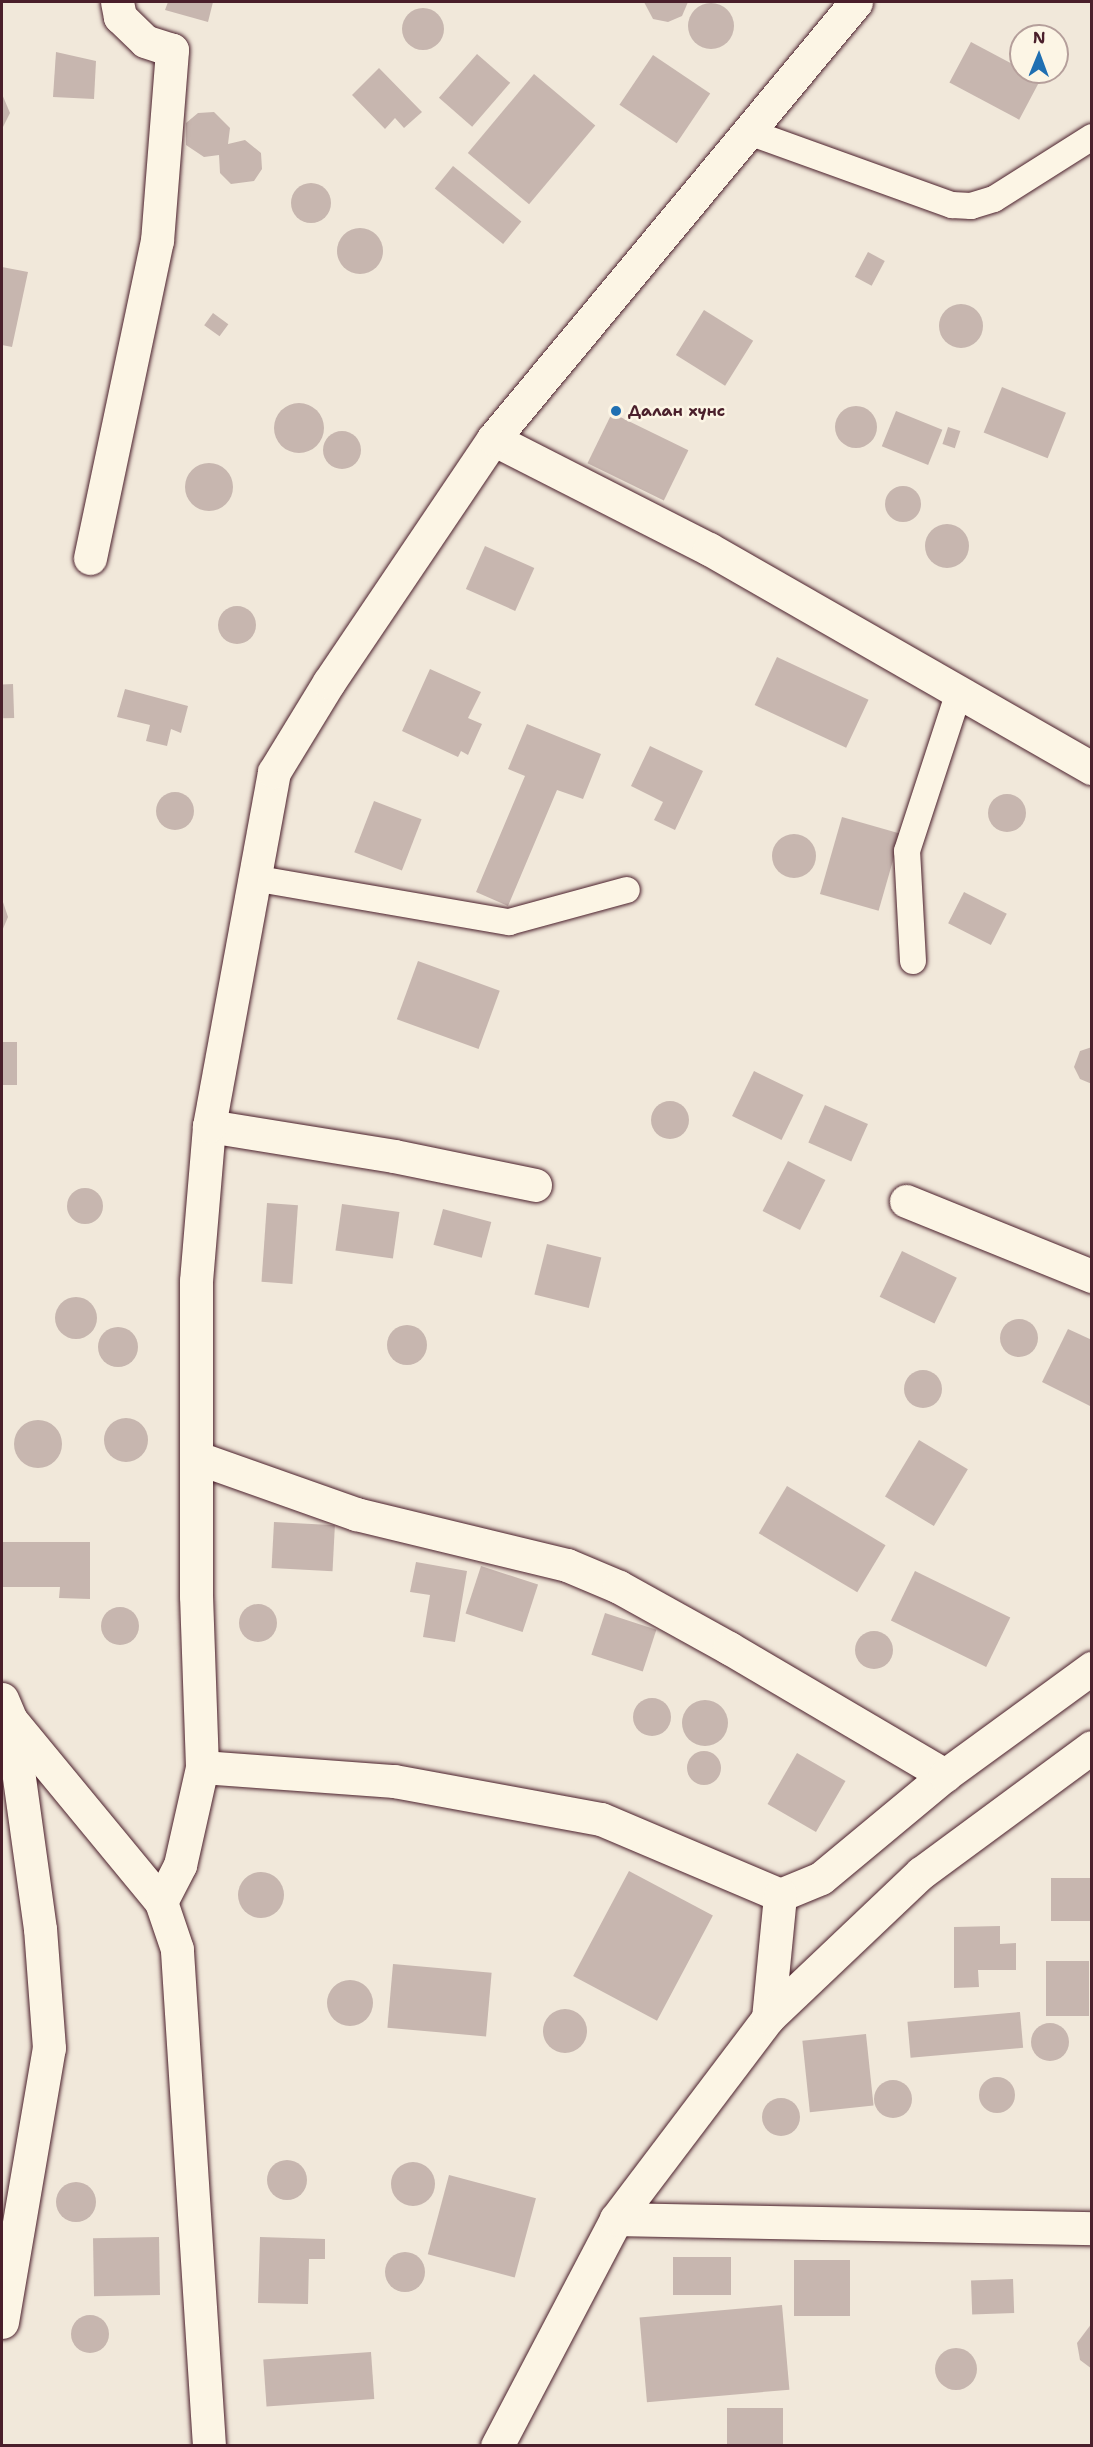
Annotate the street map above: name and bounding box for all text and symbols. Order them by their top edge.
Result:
north arrow [1009,24,1069,84]
text: N [1033,27,1046,48]
place label: Далан хүнс [628,401,725,421]
marker: Далан хүнс [609,404,623,418]

